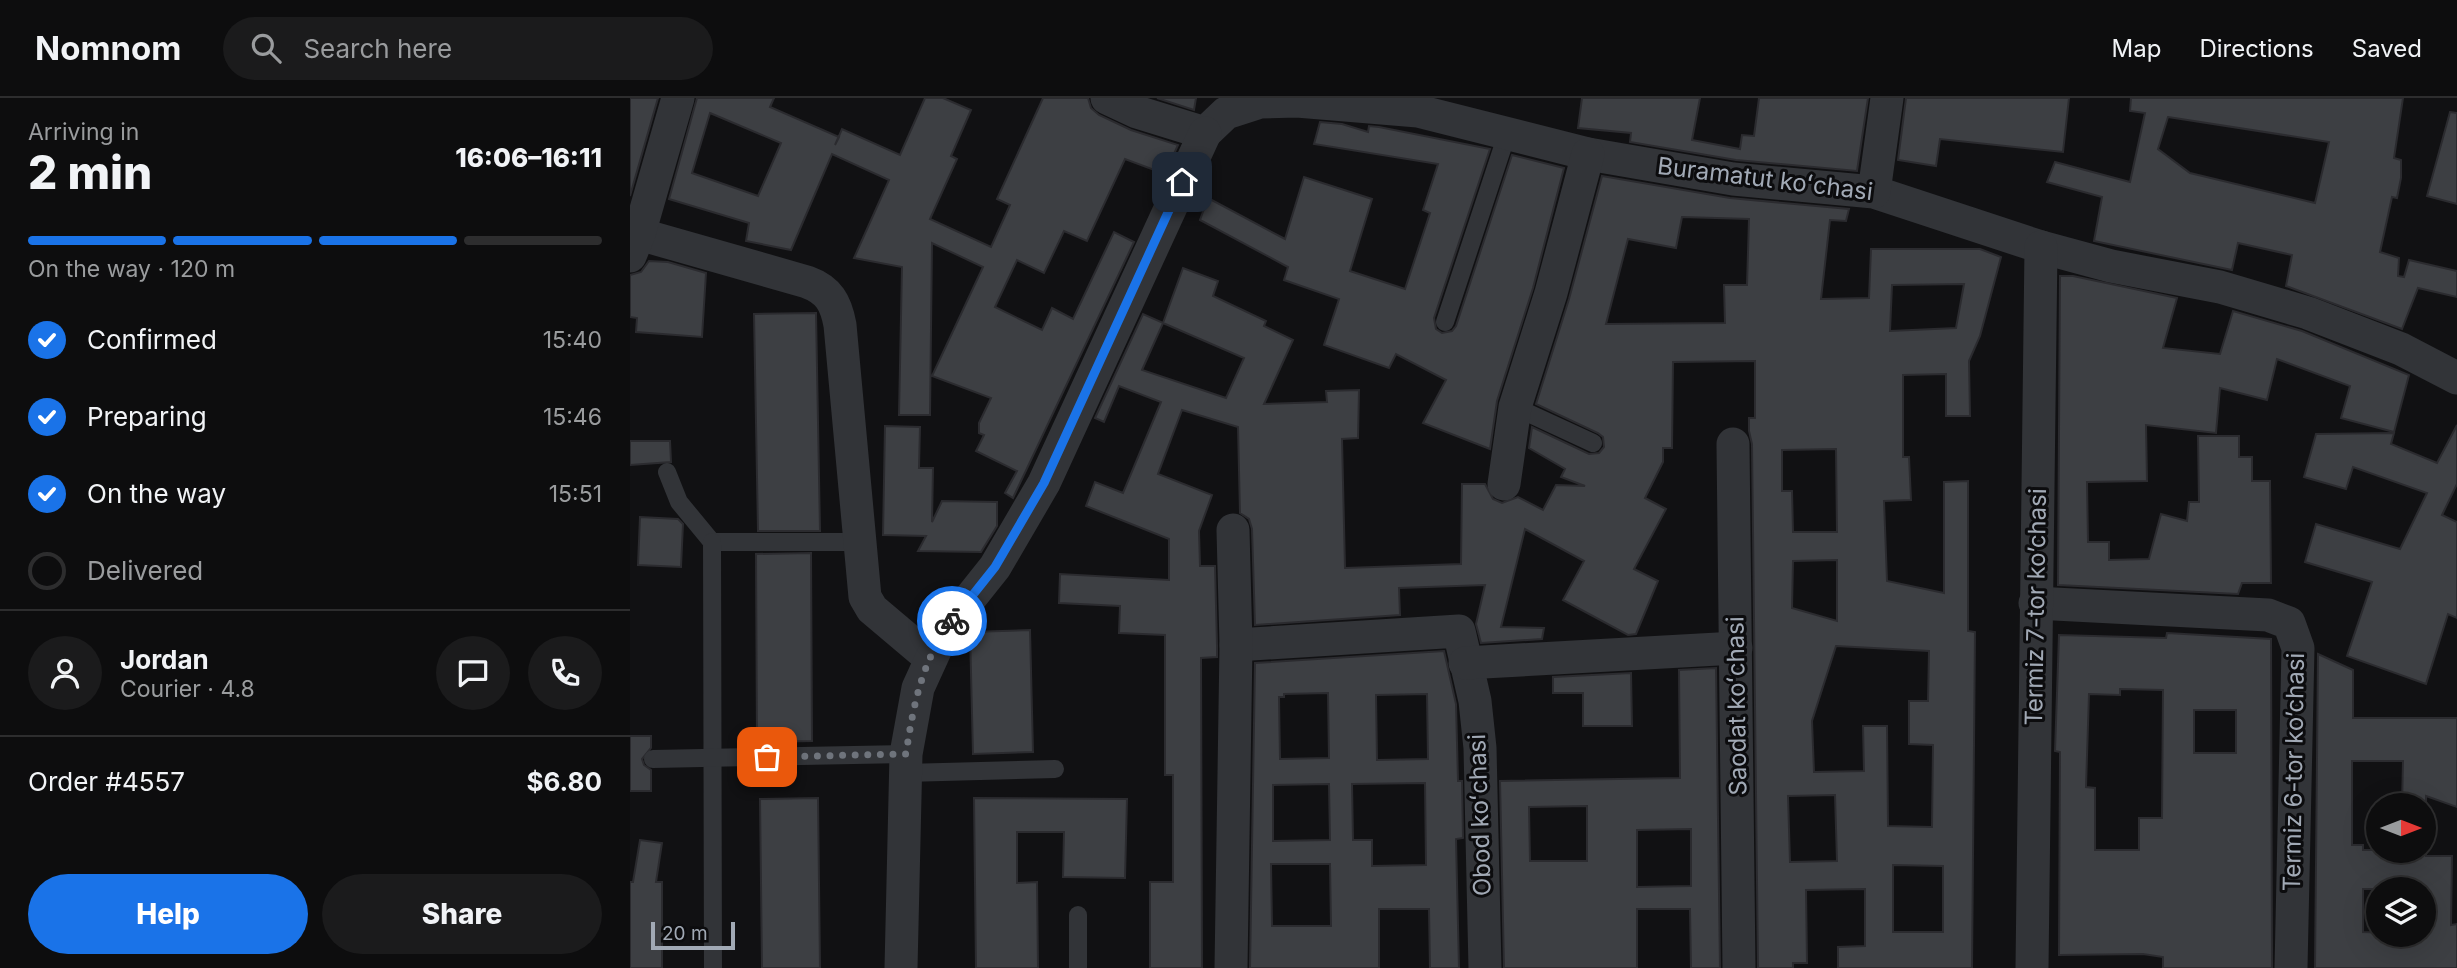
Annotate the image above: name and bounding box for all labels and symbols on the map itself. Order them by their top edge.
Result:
street label: Buramatut koʻchasi [1656,151,1874,206]
pin [1152,152,1212,212]
street label: Termiz 7-tor koʼchasi [2019,488,2052,726]
courier [917,586,987,656]
street label: Saodat koʻchasi [1720,616,1753,796]
street label: Termiz 6-tor koʼchasi [2277,652,2310,892]
pin [737,727,797,787]
street label: Obod koʻchasi [1462,733,1497,897]
north arrow [2366,793,2436,863]
scale bar [651,919,735,951]

